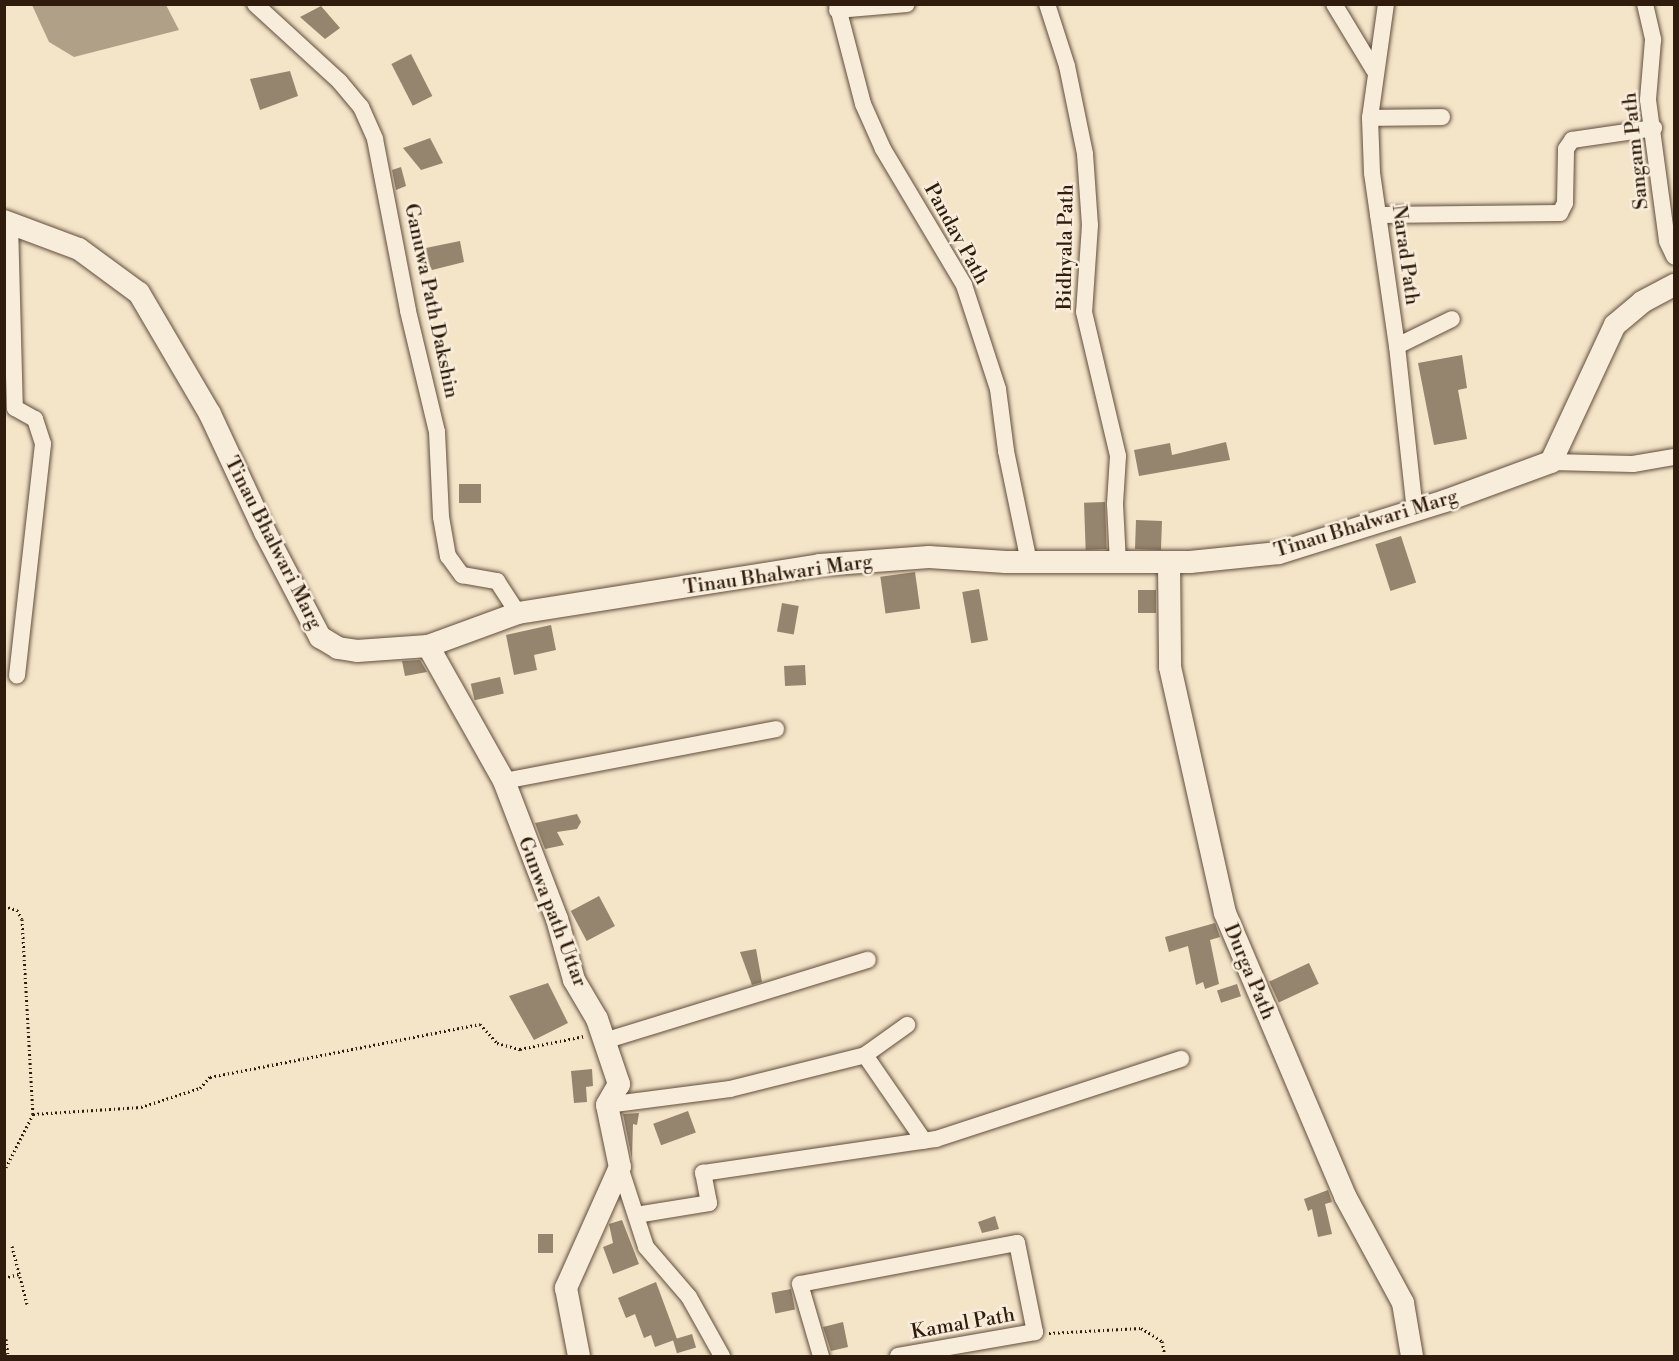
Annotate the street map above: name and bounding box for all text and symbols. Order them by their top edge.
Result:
street label: Sangam Path [1618,91,1654,211]
street label: Pandav Path [918,179,994,289]
street label: Bidhyala Path [1053,184,1079,310]
street label: Ganuwa Path Dakshin [399,201,463,401]
street label: Narad Path [1386,203,1424,307]
street label: Tinau Bhalwari Marg [219,453,327,633]
street label: Tinau Bhalwari Marg [1271,485,1461,563]
street label: Tinau Bhalwari Marg [682,550,874,600]
street label: Gunwa path Uttar [512,834,592,990]
street label: Durga Path [1218,920,1280,1024]
street label: Kamal Path [909,1303,1017,1345]

